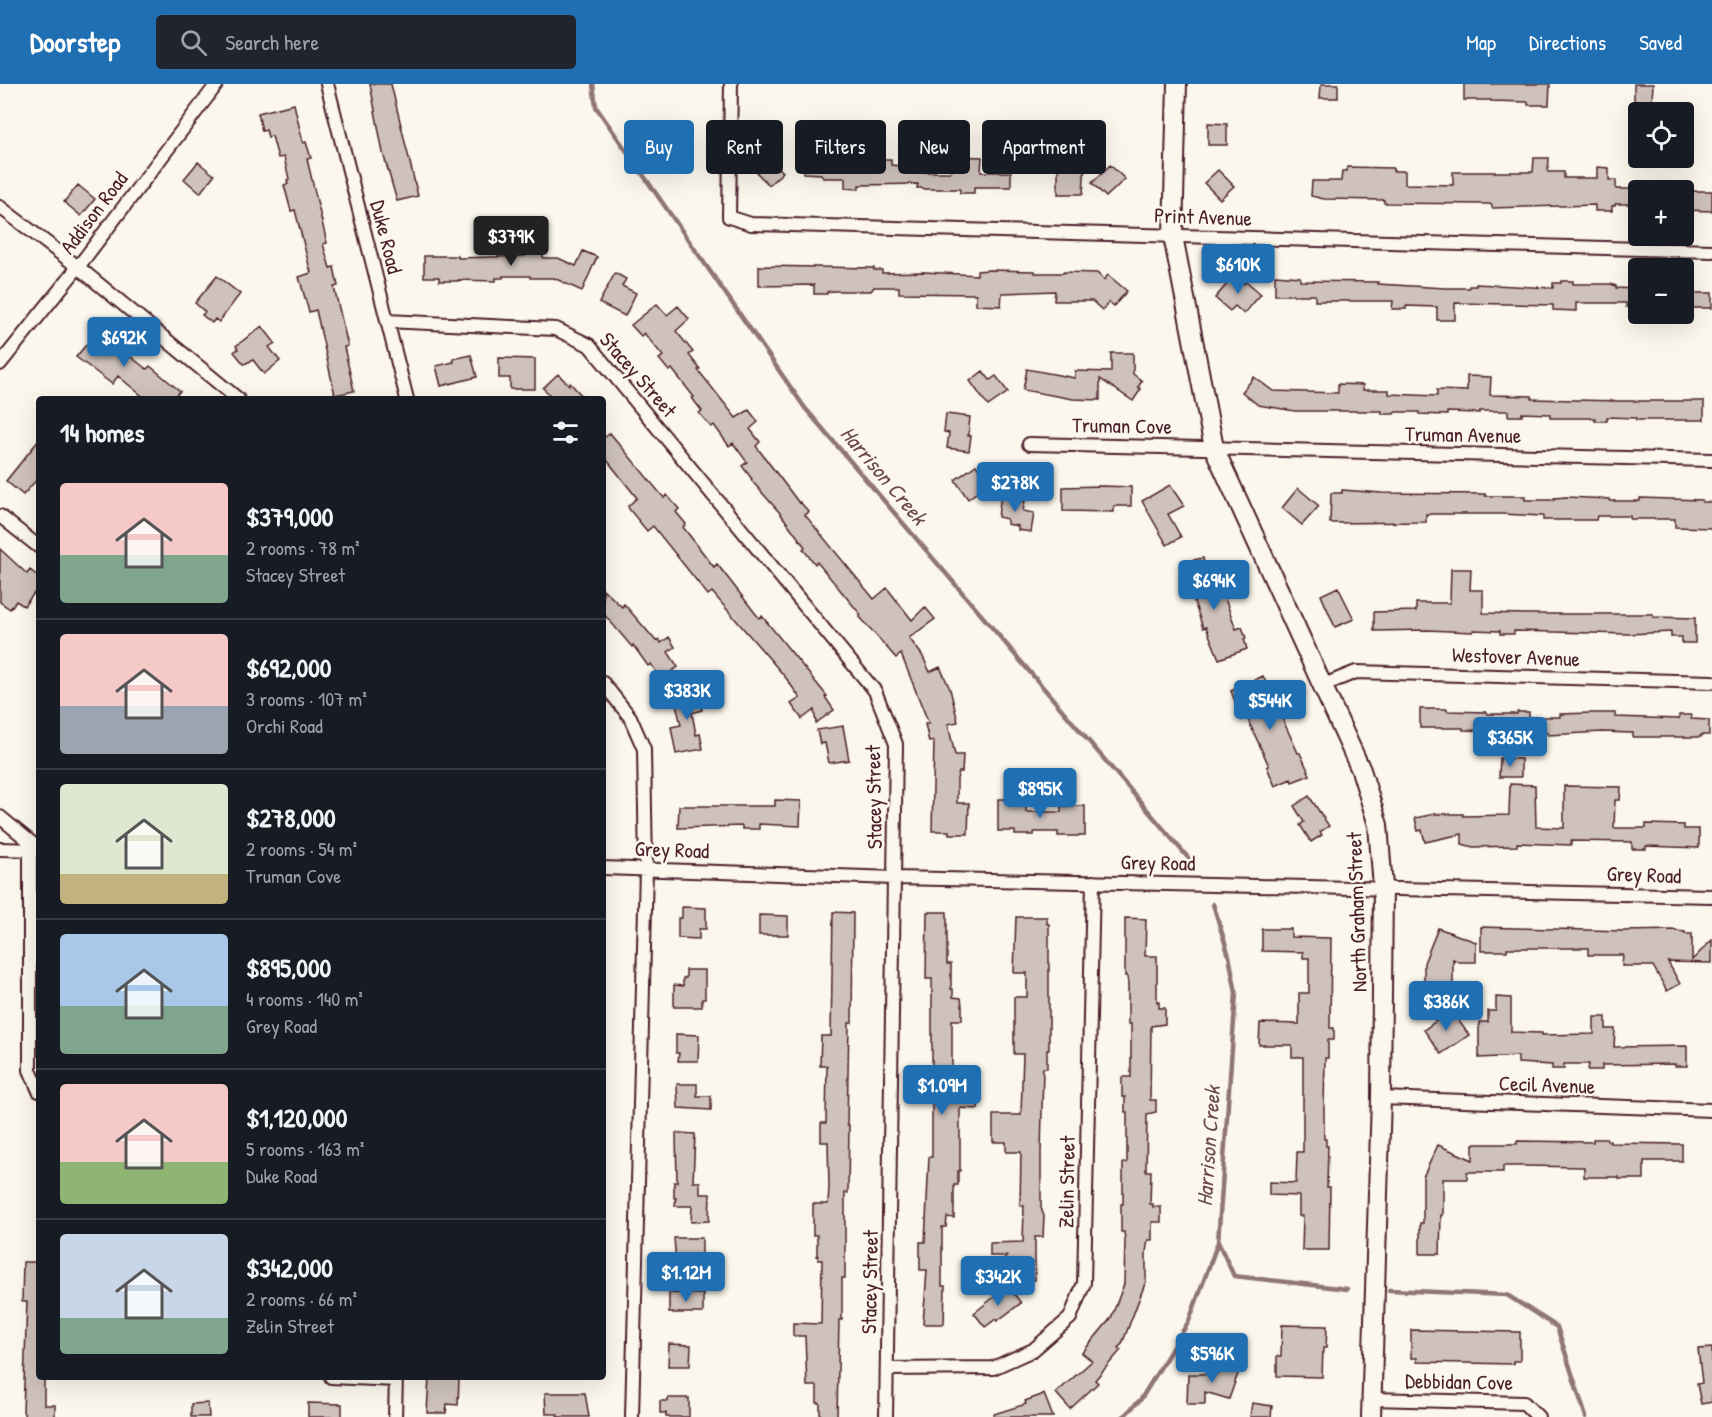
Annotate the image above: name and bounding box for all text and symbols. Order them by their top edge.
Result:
search box [156,15,576,69]
text: Doorstep [30,23,120,61]
icon: search [177,26,210,59]
text: Search here [225,27,319,57]
text: Map [1466,28,1496,57]
text: Directions [1529,28,1606,57]
text: Saved [1639,28,1682,57]
map controls [1628,102,1694,324]
button: locate [1628,102,1694,168]
chip: Buy [624,120,694,174]
chip: Rent [706,120,783,174]
chip: Filters [795,120,886,174]
chip: New [898,120,970,174]
chip: Apartment [982,120,1106,174]
street label: Addison Road [53,165,134,260]
button: + [1628,180,1694,246]
street label: Duke Road [363,197,410,277]
street label: Print Avenue [1154,200,1252,233]
pin: $379K [469,216,553,267]
text: $379K [488,222,534,249]
pin: $610K [1196,244,1280,295]
text: $610K [1216,250,1260,277]
button: − [1628,258,1694,324]
pin: $692K [82,317,166,368]
text: $692K [101,323,147,350]
street label: Stacey Street [593,326,684,424]
street label: Truman Cove [1072,410,1172,441]
text: 14 homes [60,415,145,450]
icon: filters [549,416,582,449]
water label: Harrison Creek [834,419,935,532]
street label: Truman Avenue [1405,419,1521,450]
pin: $278K [973,462,1057,513]
text: $278K [991,468,1039,495]
text: $379,000 [246,499,333,534]
icon: home [108,507,180,579]
text: 2 rooms · 78 m² [246,534,360,561]
pin: $694K [1172,560,1256,611]
text: Stacey Street [246,561,345,588]
text: $694K [1192,566,1236,593]
street label: Westover Avenue [1452,640,1580,673]
text: $692,000 [246,650,331,685]
icon: home [108,658,180,730]
pin: $383K [645,670,729,721]
text: $383K [663,676,711,703]
pin: $544K [1228,680,1312,731]
text: 3 rooms · 107 m² [246,685,367,712]
text: $544K [1248,686,1292,713]
text: Orchi Road [246,712,323,739]
pin: $365K [1468,717,1552,768]
text: $365K [1487,723,1533,750]
street label: Stacey Street [858,744,889,849]
pin: $895K [998,768,1082,819]
text: $895K [1017,774,1063,801]
text: $278,000 [246,800,336,835]
icon: home [108,808,180,880]
street label: North Graham Street [1339,831,1374,992]
street label: Grey Road [634,834,710,865]
text: 2 rooms · 54 m² [246,835,357,862]
street label: Grey Road [1120,847,1196,878]
street label: Grey Road [1606,859,1682,890]
text: Truman Cove [246,862,341,889]
text: $895,000 [246,950,331,985]
icon: home [108,958,180,1030]
pin: $386K [1404,981,1488,1032]
text: 4 rooms · 140 m² [246,985,363,1012]
text: $386K [1423,987,1469,1014]
text: Grey Road [246,1012,317,1039]
pin: $1.09M [893,1065,991,1116]
street label: Cecil Avenue [1498,1068,1596,1101]
text: $1.09M [917,1071,967,1098]
water label: Harrison Creek [1189,1083,1227,1207]
text: $1,120,000 [246,1100,347,1135]
icon: home [108,1108,180,1180]
text: 5 rooms · 163 m² [246,1135,364,1162]
street label: Zelin Street [1051,1135,1082,1228]
text: Duke Road [246,1162,317,1189]
street label: Stacey Street [854,1229,885,1334]
text: $342,000 [246,1250,333,1285]
pin: $1.12M [637,1252,735,1303]
pin: $342K [956,1256,1040,1307]
icon: home [108,1258,180,1330]
text: $1.12M [661,1258,711,1285]
text: $342K [975,1262,1021,1289]
text: 2 rooms · 66 m² [246,1285,357,1312]
text: Zelin Street [246,1312,334,1339]
pin: $596K [1170,1333,1254,1384]
text: $596K [1190,1339,1234,1366]
street label: Debbidan Cove [1405,1366,1513,1397]

